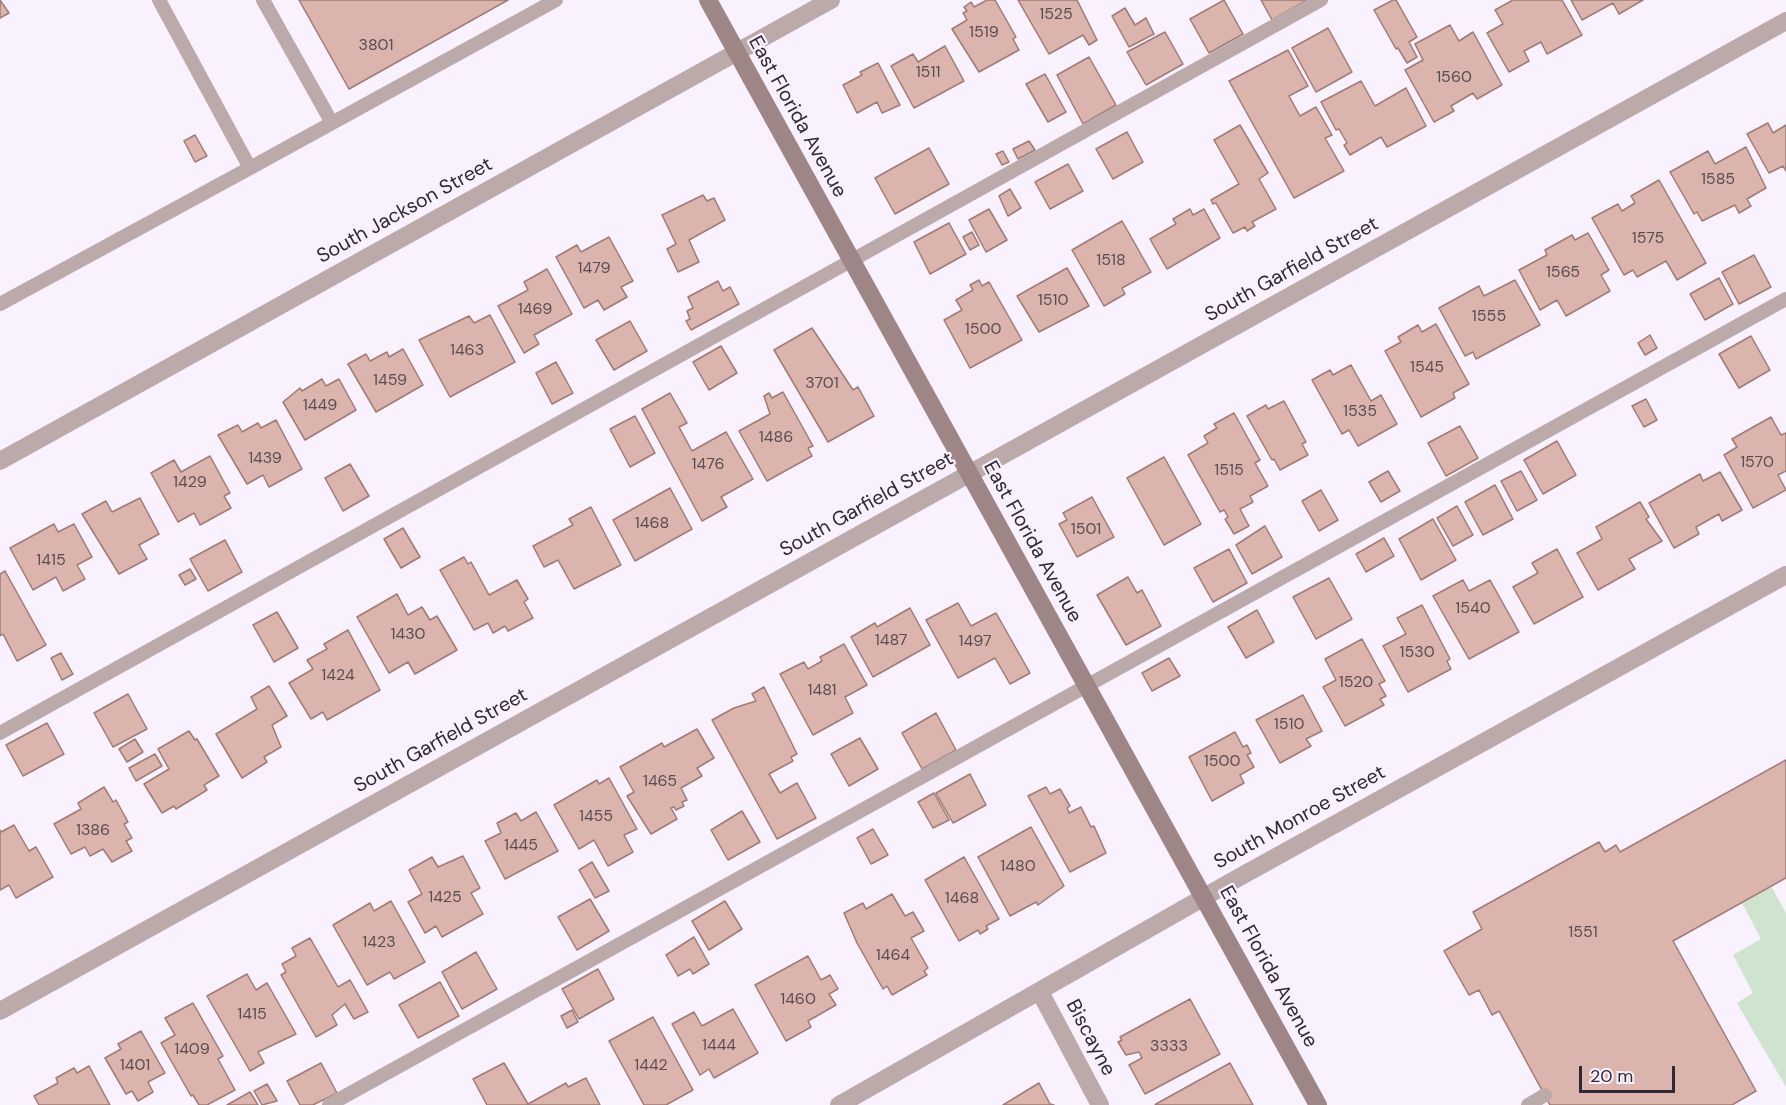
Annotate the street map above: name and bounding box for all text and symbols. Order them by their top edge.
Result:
house number: 1525 [1039,5,1073,25]
house number: 1519 [969,23,999,43]
street label: East Florida Avenue [743,32,851,202]
house number: 3801 [358,36,394,56]
house number: 1511 [916,63,940,83]
house number: 1560 [1436,68,1472,88]
street label: South Jackson Street [313,153,497,269]
house number: 1585 [1701,170,1735,190]
street label: South Garfield Street [1201,212,1383,328]
house number: 1575 [1632,229,1664,249]
house number: 1518 [1096,251,1126,271]
house number: 1479 [578,259,610,279]
house number: 1565 [1546,263,1580,283]
house number: 1510 [1038,291,1068,311]
house number: 1469 [518,300,552,320]
house number: 1555 [1472,307,1506,327]
house number: 1500 [965,320,1001,340]
house number: 1463 [450,341,484,361]
house number: 1545 [1410,358,1444,378]
house number: 1459 [373,371,407,391]
house number: 3701 [805,374,839,394]
house number: 1449 [303,396,337,416]
house number: 1535 [1343,402,1377,422]
house number: 1486 [759,428,793,448]
street label: South Garfield Street [776,447,958,563]
house number: 1439 [248,449,282,469]
house number: 1570 [1740,453,1774,473]
house number: 1476 [692,455,724,475]
street label: East Florida Avenue [978,457,1086,627]
house number: 1515 [1214,461,1244,481]
house number: 1429 [173,473,207,493]
house number: 1468 [635,514,669,534]
house number: 1501 [1071,520,1101,540]
house number: 1415 [36,551,66,571]
house number: 1540 [1455,599,1491,619]
house number: 1430 [390,625,426,645]
house number: 1487 [875,631,907,651]
house number: 1497 [959,632,991,652]
house number: 1530 [1399,643,1435,663]
house number: 1424 [321,666,355,686]
house number: 1520 [1339,673,1373,693]
house number: 1481 [807,681,837,701]
street label: South Garfield Street [350,683,532,799]
house number: 1510 [1274,715,1304,735]
house number: 1500 [1204,752,1240,772]
street label: South Monroe Street [1210,761,1390,875]
house number: 1465 [643,772,677,792]
house number: 1455 [579,807,613,827]
house number: 1386 [76,821,110,841]
house number: 1445 [504,836,538,856]
house number: 1480 [1000,857,1036,877]
street label: East Florida Avenue [1214,882,1322,1052]
house number: 1425 [428,888,462,908]
house number: 1468 [945,889,979,909]
house number: 1551 [1568,923,1598,943]
house number: 1423 [362,933,396,953]
house number: 1464 [876,946,910,966]
house number: 1460 [780,990,816,1010]
street label: Biscayne [1060,996,1120,1080]
house number: 1415 [237,1005,267,1025]
house number: 1444 [702,1036,736,1056]
house number: 3333 [1150,1037,1188,1057]
house number: 1409 [174,1040,210,1060]
scale bar [1582,1054,1678,1092]
house number: 1401 [120,1056,150,1076]
house number: 1442 [634,1056,668,1076]
text: 20 m [1590,1064,1633,1088]

